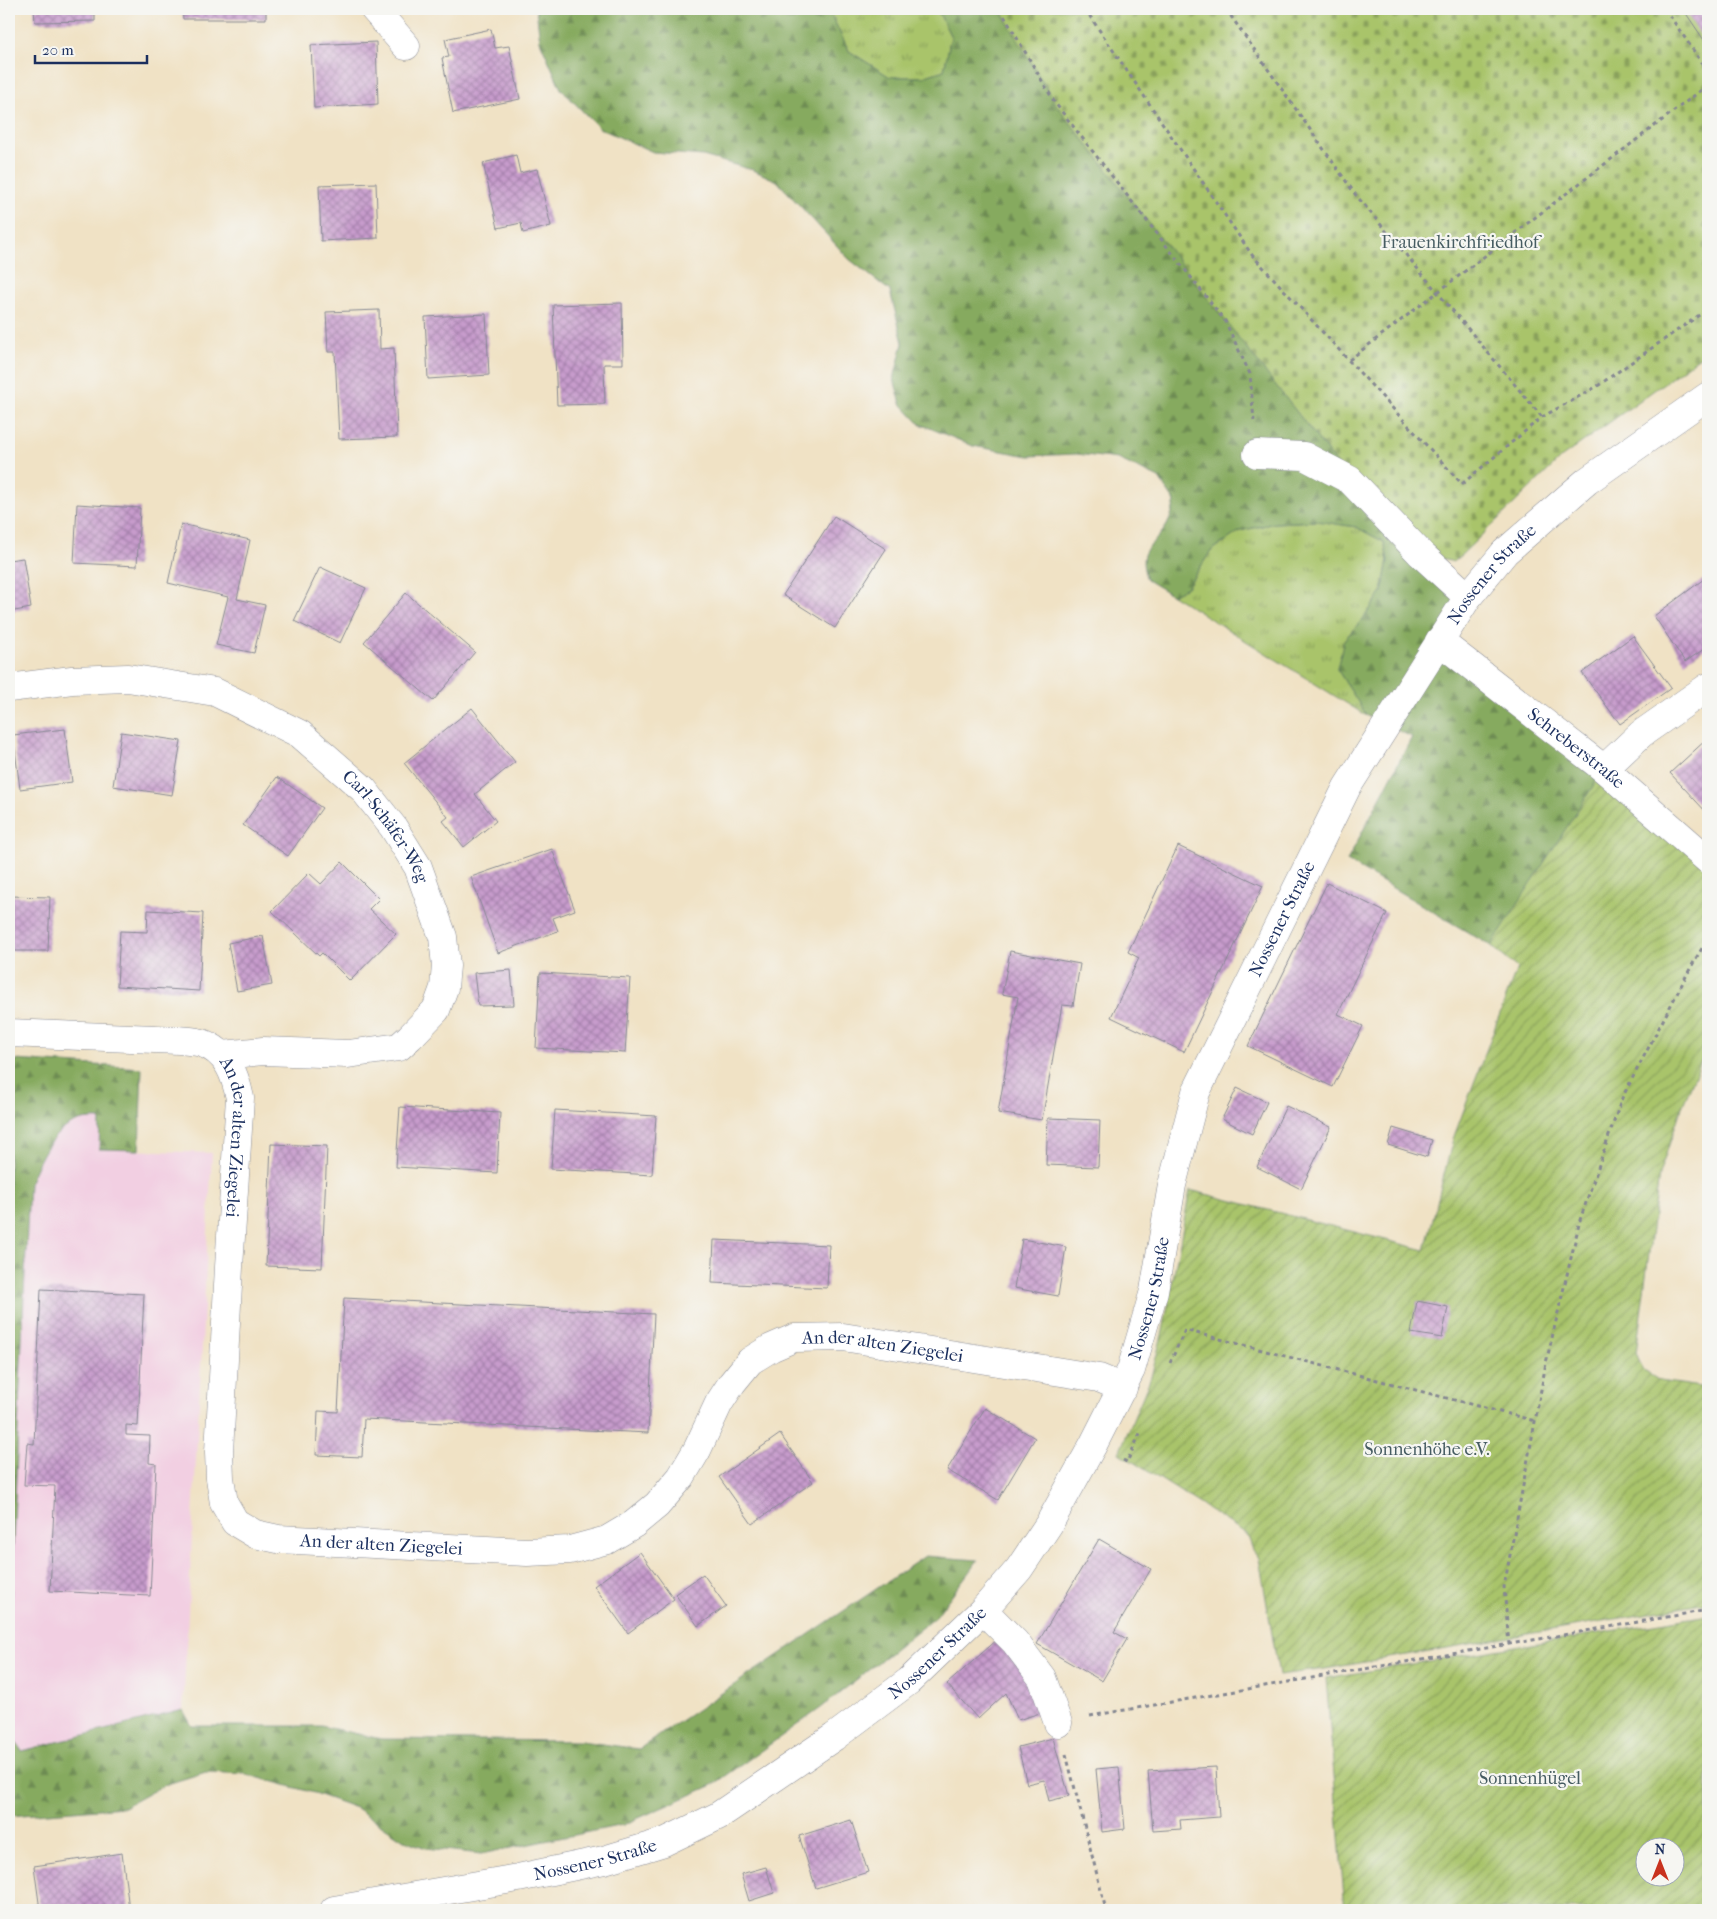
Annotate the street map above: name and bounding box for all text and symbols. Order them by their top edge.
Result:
scale bar [35,32,148,64]
text: 20 m [42,41,74,59]
park label: Frauenkirchfriedhof [1381,232,1543,253]
street label: Nossener Straße [1443,519,1540,628]
street label: Schreberstraße [1524,703,1629,793]
street label: Carl-Schäfer-Weg [338,765,433,886]
street label: Nossener Straße [1244,858,1319,980]
street label: An der alten Ziegelei [215,1052,251,1219]
street label: Nossener Straße [1124,1235,1174,1362]
street label: An der alten Ziegelei [801,1326,966,1367]
park label: Sonnenhöhe e.V. [1364,1439,1490,1460]
street label: An der alten Ziegelei [298,1530,464,1559]
street label: Nossener Straße [884,1602,991,1703]
park label: Sonnenhügel [1479,1768,1581,1789]
street label: Nossener Straße [532,1834,659,1885]
north arrow [1634,1836,1684,1886]
text: N [1655,1841,1666,1858]

